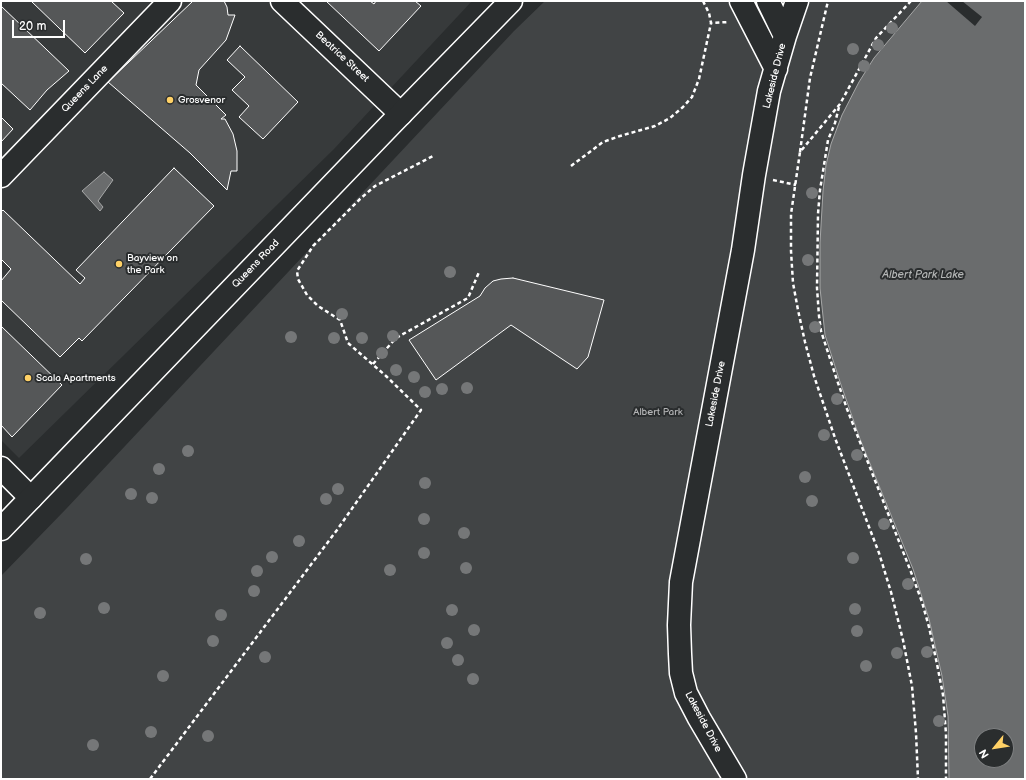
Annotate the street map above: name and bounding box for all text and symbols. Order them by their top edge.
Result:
scale bar [14,12,67,38]
text: 20 m [19,19,46,34]
street label: Beatrice Street [313,29,371,85]
street label: Lakeside Drive [761,42,789,110]
street label: Queens Lane [59,63,111,115]
place label: Grosvenor [178,94,225,106]
marker: Grosvenor [165,95,175,105]
street label: Queens Road [230,237,282,291]
place label: Bayview on the Park [127,252,178,276]
marker: Bayview on the Park [114,259,124,269]
water label: Albert Park Lake [882,268,964,282]
street label: Lakeside Drive [704,360,728,428]
place label: Scala Apartments [36,372,116,384]
marker: Scala Apartments [23,373,33,383]
park label: Albert Park [633,406,683,418]
street label: Lakeside Drive [682,690,724,754]
north arrow [974,728,1014,768]
text: N [976,747,992,761]

